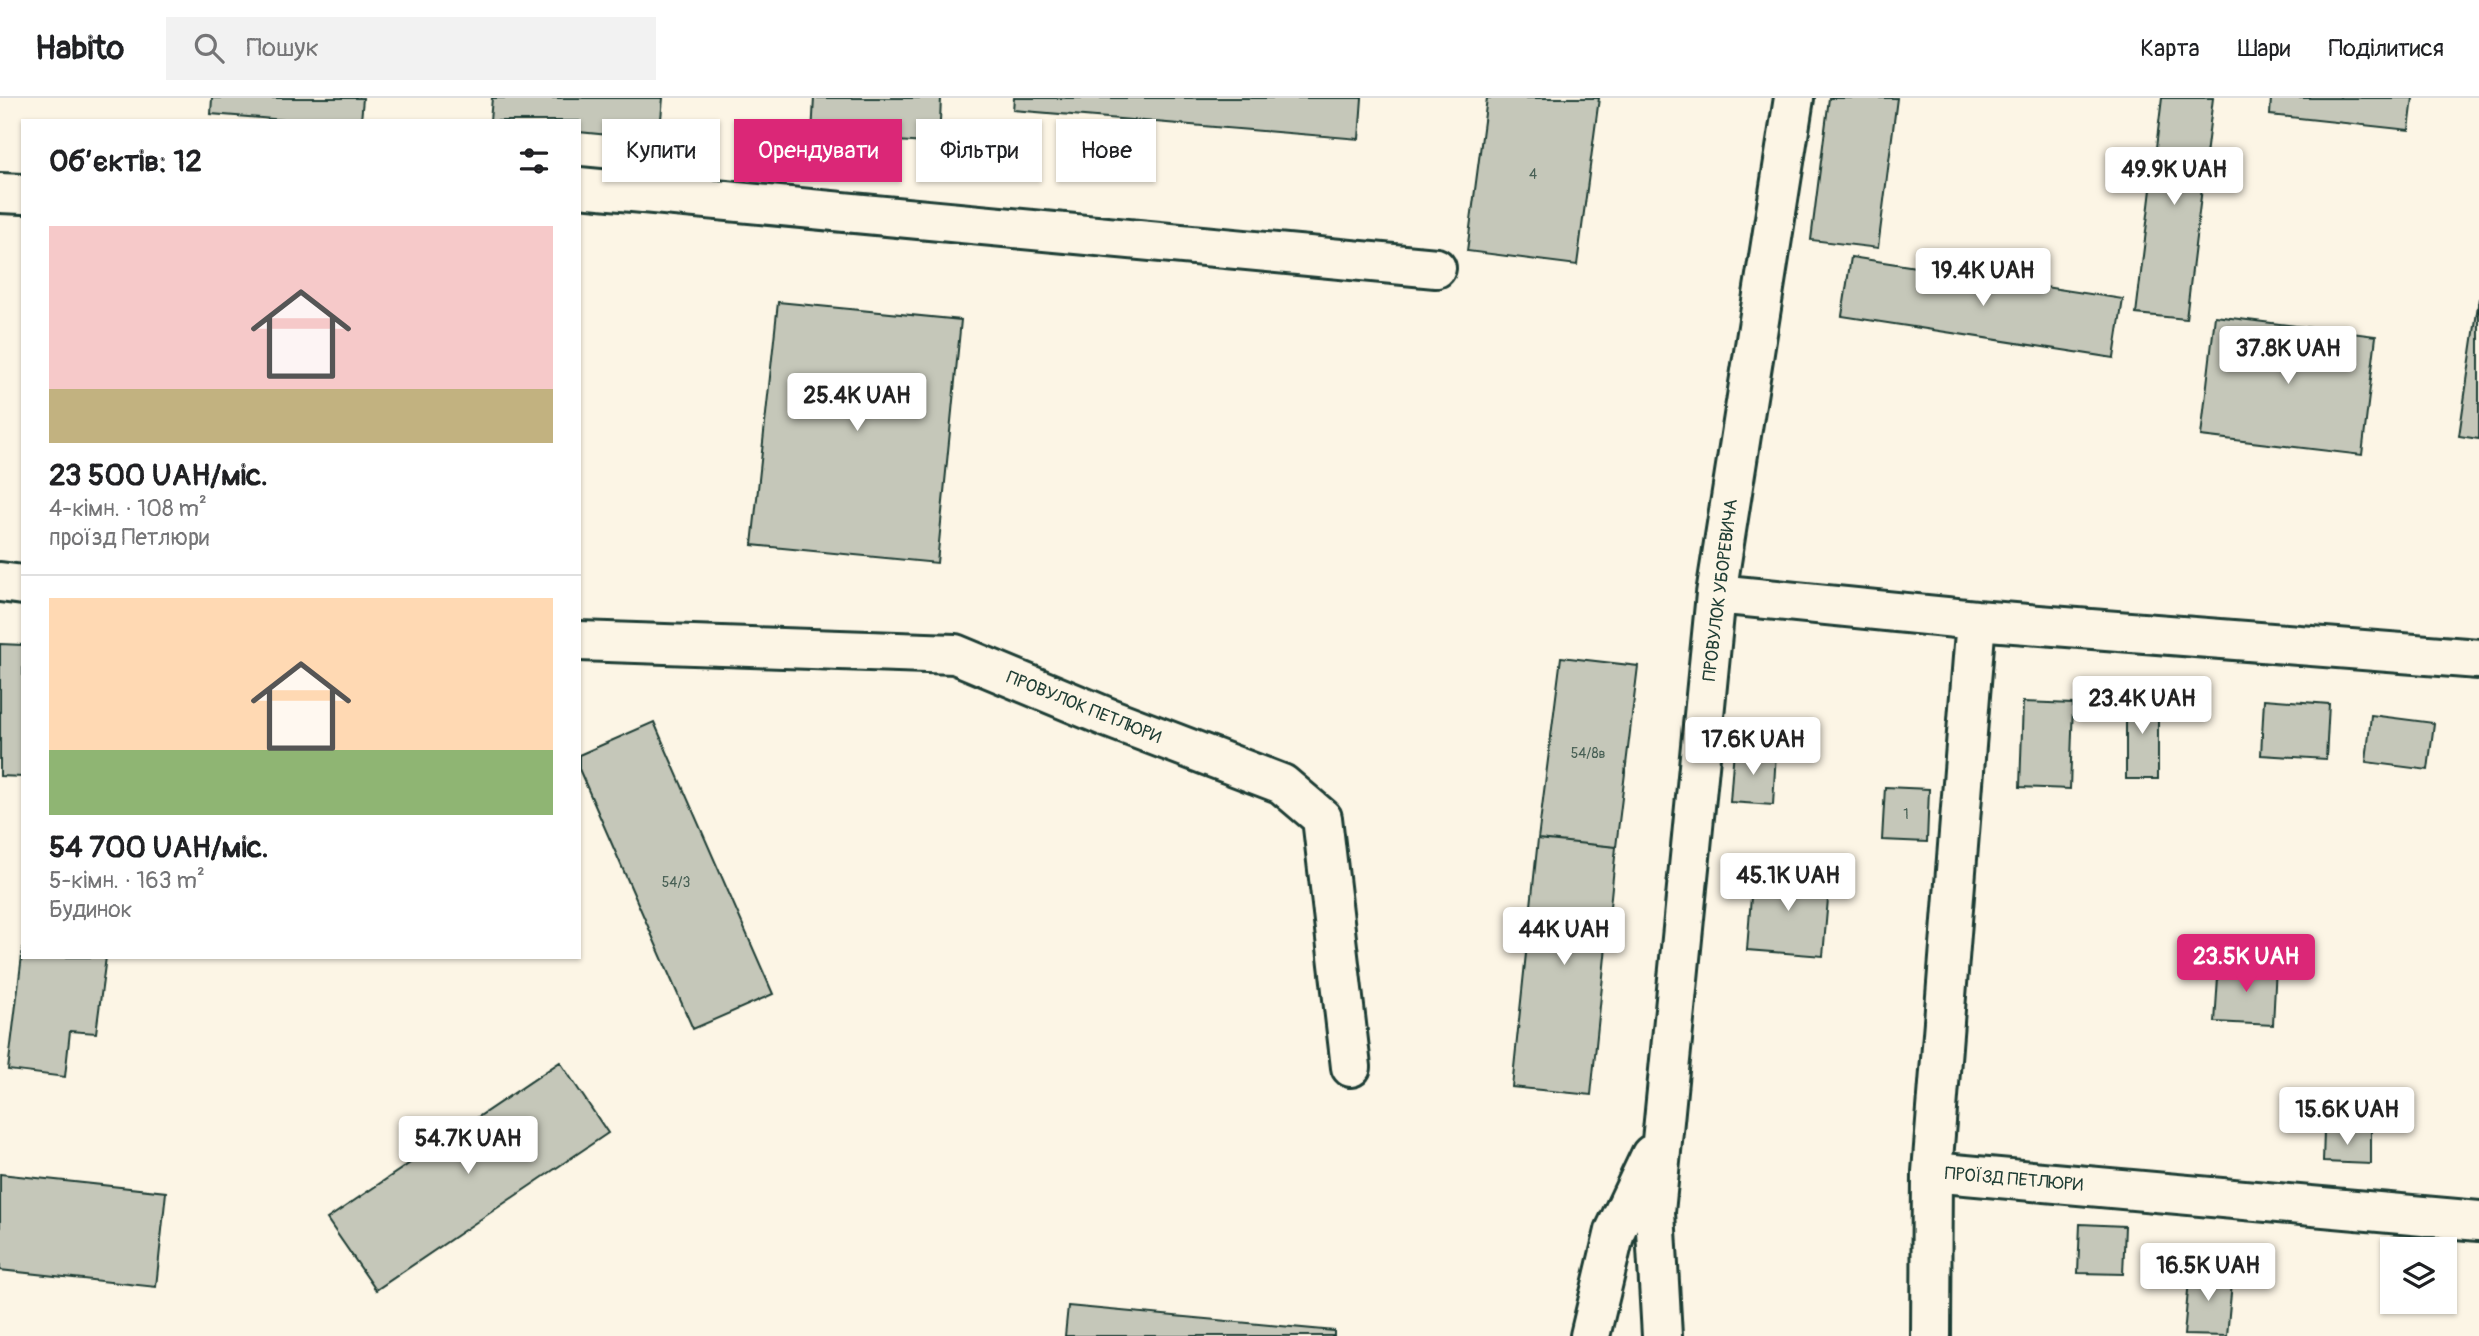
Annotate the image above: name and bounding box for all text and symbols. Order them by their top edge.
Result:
search box [166,17,656,80]
text: Habito [35,28,124,69]
icon: search [190,29,228,67]
text: Пошук [246,32,319,64]
text: Карта [2140,34,2200,63]
text: Шари [2238,34,2291,63]
text: Поділитися [2329,34,2444,63]
chip: Купити [602,119,720,182]
chip: Орендувати [734,119,902,182]
chip: Фільтри [916,119,1042,182]
chip: Нове [1056,119,1156,182]
icon: filters [515,142,553,180]
text: Об’єктів: 12 [49,143,202,180]
pin: 49.9K UAH [2094,148,2254,207]
text: 49.9K UAH [2121,155,2227,184]
house number: 4 [1529,166,1537,183]
pin: 19.4K UAH [1903,248,2063,308]
text: 19.4K UAH [1932,256,2034,285]
icon: home [238,271,364,397]
pin: 37.8K UAH [2208,327,2368,386]
text: 37.8K UAH [2235,334,2341,363]
pin: 25.4K UAH [777,374,937,433]
text: 25.4K UAH [803,381,911,410]
text: 23 500 UAH/міс. [49,457,268,494]
text: 4-кімн. · 108 m² [49,494,207,523]
street label: ПРОВУЛОК УБОРЕВИЧА [1698,497,1743,683]
text: проїзд Петлюри [49,523,209,552]
icon: home [238,643,364,769]
street label: ПРОВУЛОК ПЕТЛЮРИ [1003,666,1165,749]
pin: 23.4K UAH [2062,676,2222,736]
text: 23.4K UAH [2089,684,2195,713]
pin: 17.6K UAH [1673,718,1833,777]
text: 17.6K UAH [1701,725,1805,754]
house number: 54/8в [1571,745,1605,762]
house number: 1 [1903,806,1909,823]
text: 54 700 UAH/міс. [49,829,269,866]
pin: 45.1K UAH [1708,854,1868,913]
text: 45.1K UAH [1736,861,1840,890]
text: 5-кімн. · 163 m² [49,866,205,895]
house number: 54/3 [662,874,690,891]
text: Будинок [49,895,132,924]
pin: 44K UAH [1499,908,1629,967]
text: 44K UAH [1519,915,1609,944]
pin: 23.5K UAH [2166,934,2326,994]
text: 23.5K UAH [2193,942,2299,971]
pin: 15.6K UAH [2267,1088,2427,1147]
text: 15.6K UAH [2295,1095,2399,1124]
pin: 54.7K UAH [388,1116,548,1176]
text: 54.7K UAH [415,1124,521,1153]
street label: ПРОЇЗД ПЕТЛЮРИ [1944,1162,2084,1197]
map controls [2380,1237,2457,1314]
button: layers [2380,1237,2457,1314]
pin: 16.5K UAH [2128,1244,2288,1303]
text: 16.5K UAH [2156,1251,2260,1280]

